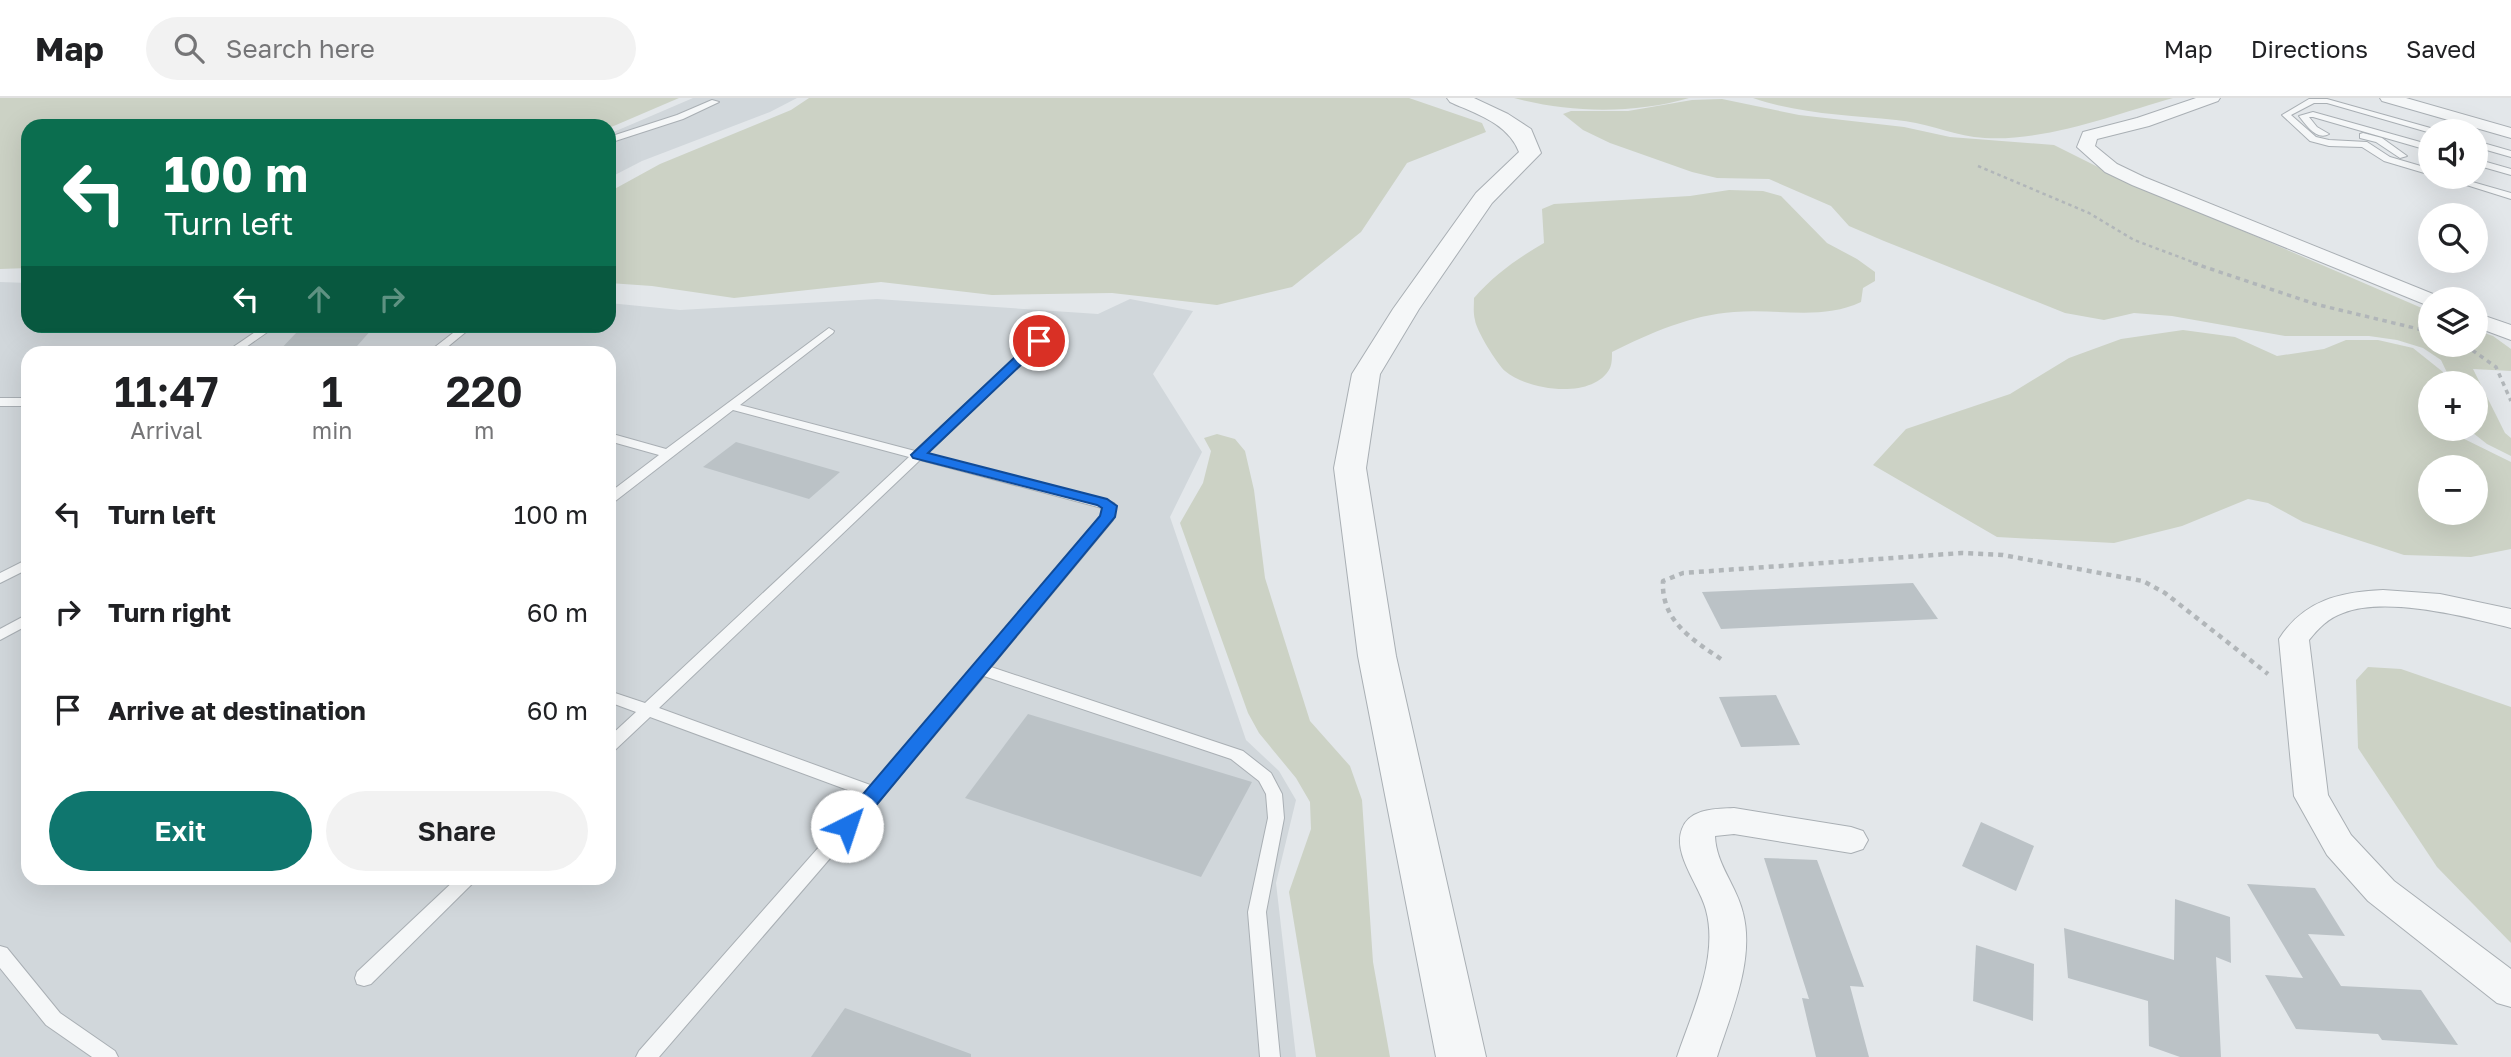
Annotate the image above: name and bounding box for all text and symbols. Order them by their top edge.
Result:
search box [146,17,636,80]
text: Map [35,29,104,68]
icon: search [170,29,208,67]
text: Search here [226,33,375,64]
text: Map [2164,34,2213,63]
text: Directions [2251,34,2368,63]
text: Saved [2406,34,2476,63]
map controls [2418,119,2488,525]
button: sound [2418,119,2488,189]
text: 100 m [164,144,308,203]
icon: left [49,147,140,238]
button: search [2418,203,2488,273]
text: Turn left [164,204,293,242]
icon: left [227,280,265,318]
icon: ahead [300,280,338,318]
icon: right [373,280,411,318]
button: layers [2418,287,2488,357]
pin [1009,311,1069,371]
icon: arrive [1020,322,1058,360]
text: 11:47 [114,366,219,416]
text: 1 [322,366,343,416]
text: 220 [446,366,523,416]
button: + [2418,371,2488,441]
text: Arrival [130,416,202,444]
text: min [312,416,352,444]
text: m [474,416,494,444]
button: − [2418,455,2488,525]
icon: left [49,495,87,533]
text: Turn left [108,499,216,530]
text: 100 m [514,499,588,530]
icon: right [49,593,87,631]
text: Turn right [108,597,231,628]
text: 60 m [527,597,588,628]
icon: arrive [49,691,87,729]
text: Arrive at destination [108,695,366,726]
text: 60 m [527,695,588,726]
position arrow [810,789,884,863]
button: Exit [49,791,312,871]
button: Share [326,791,588,871]

